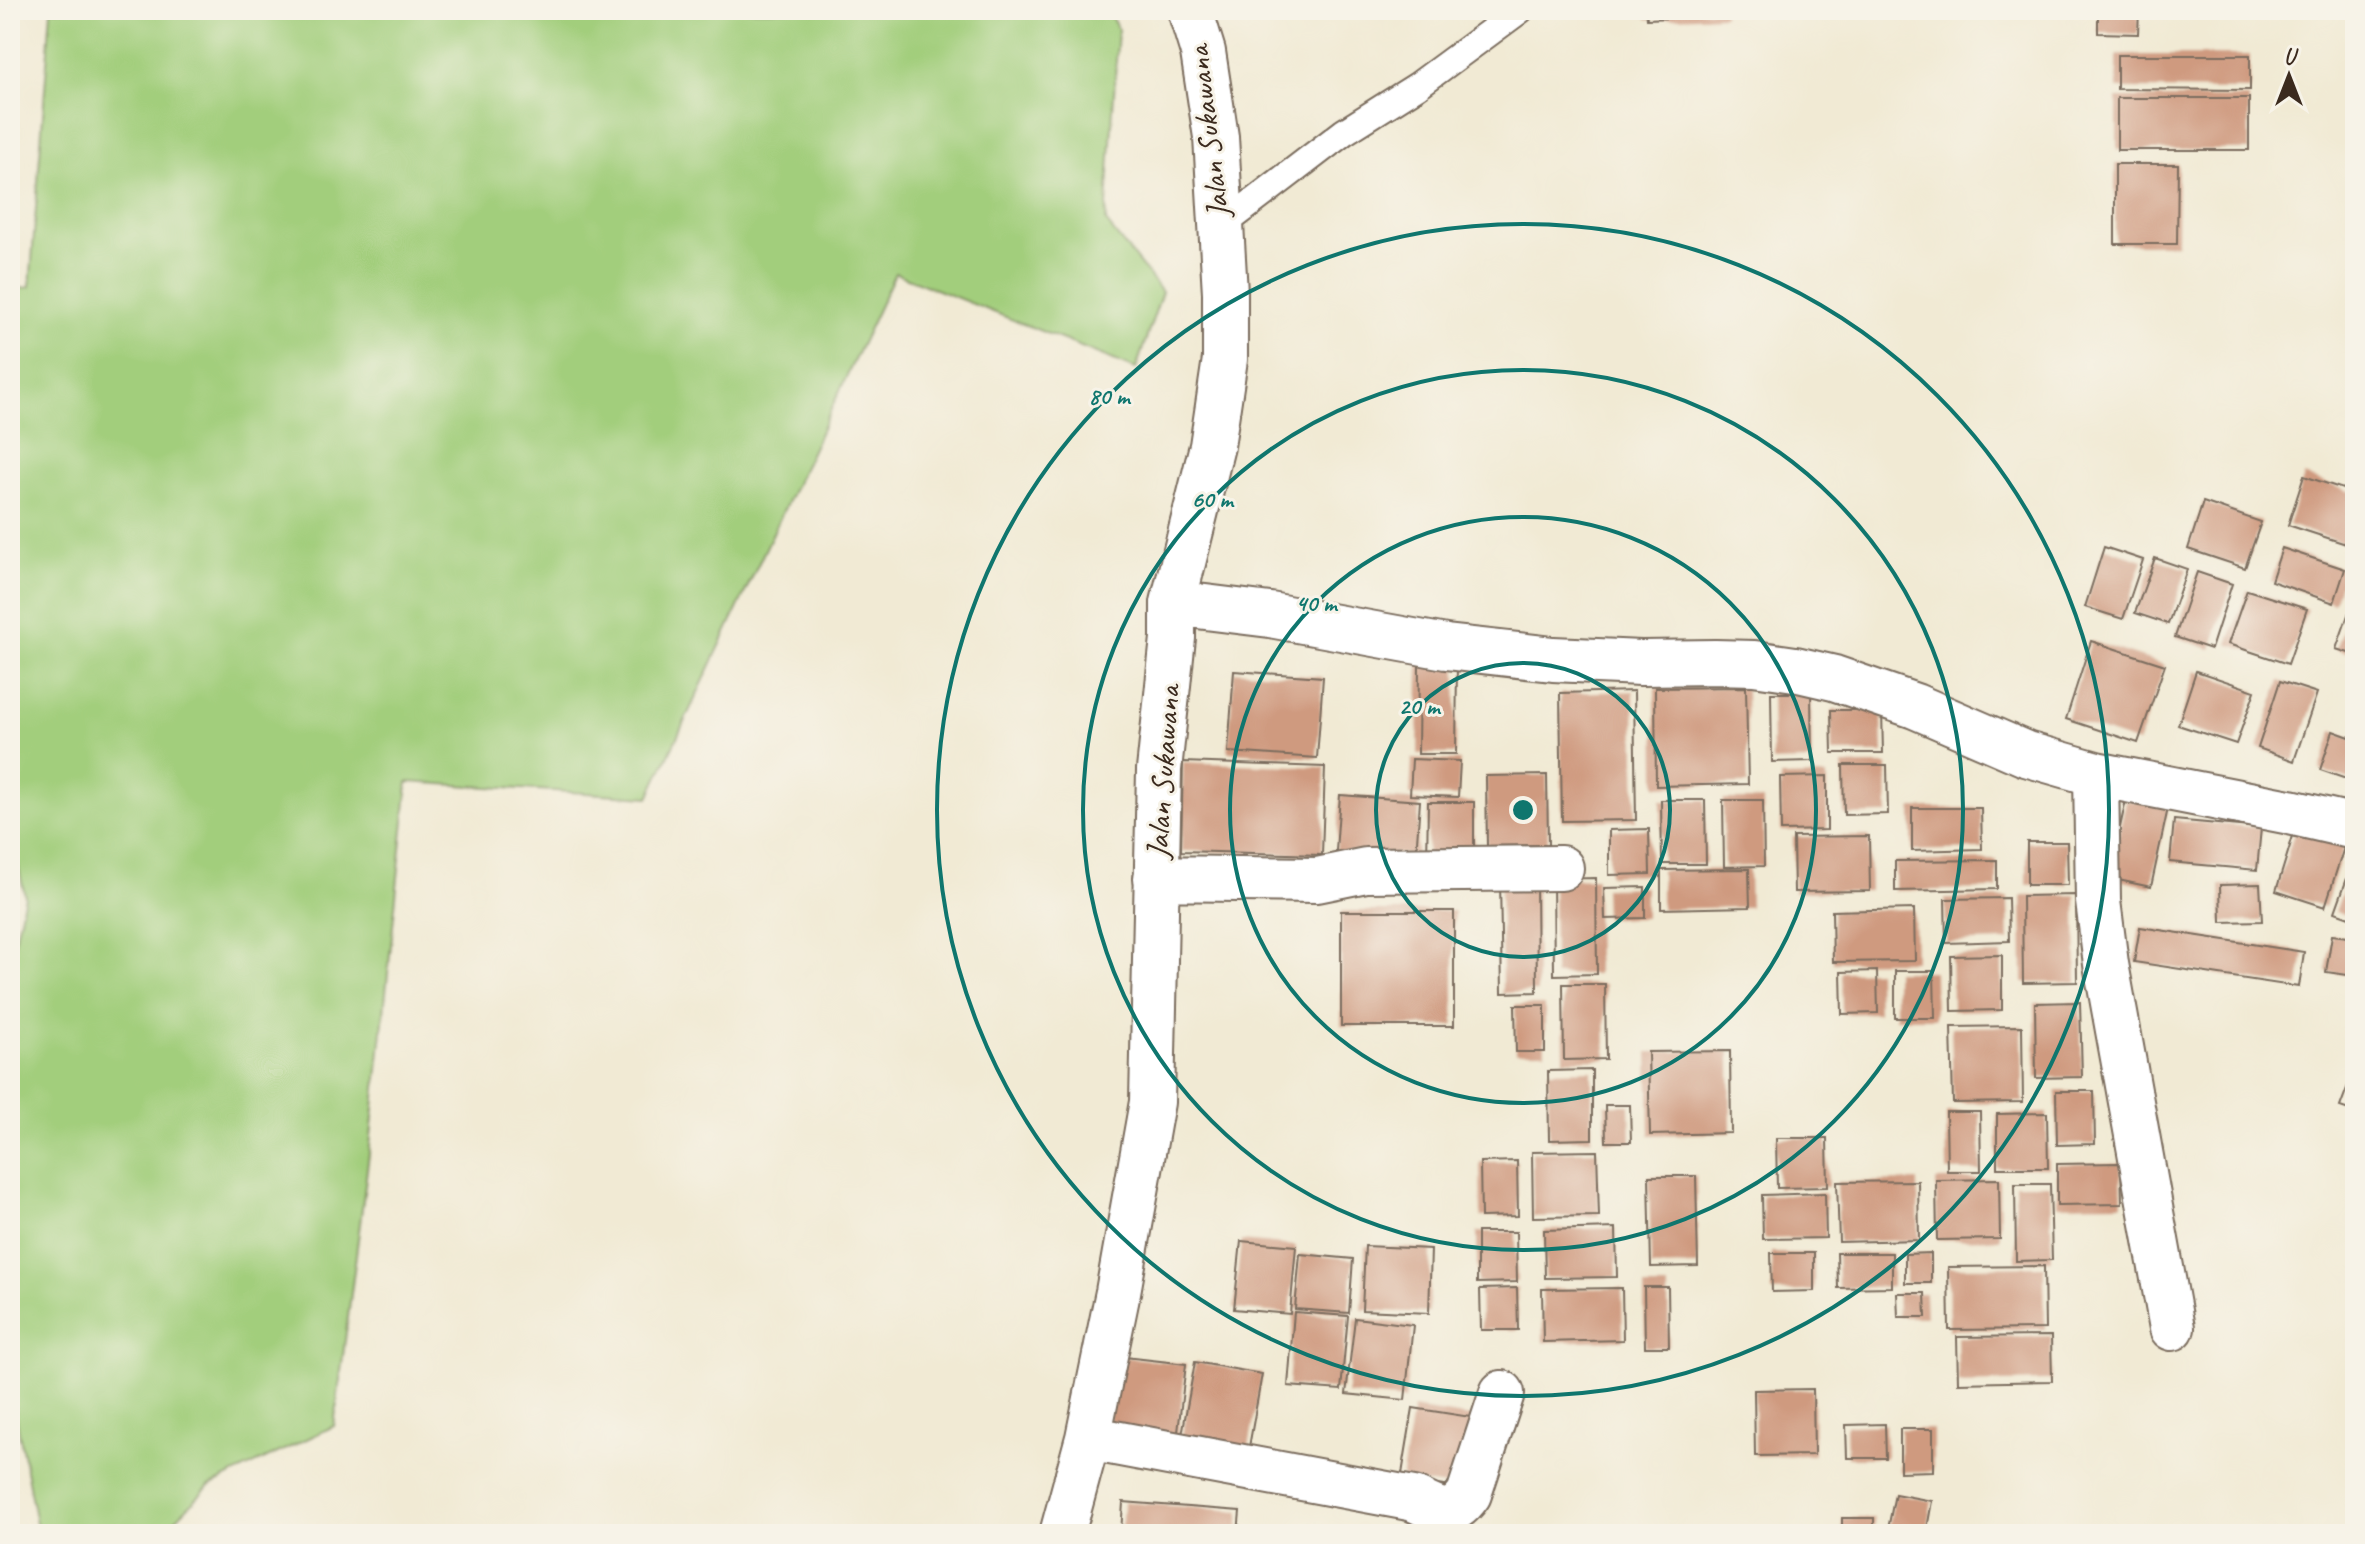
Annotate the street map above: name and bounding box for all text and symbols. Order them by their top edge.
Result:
north arrow [2249,36,2329,116]
street label: Jalan Sukawana [1177,41,1239,223]
text: U [2284,43,2299,71]
text: 80 m [1088,381,1132,411]
text: 60 m [1191,484,1235,514]
text: 40 m [1295,588,1339,618]
street label: Jalan Sukawana [1136,681,1190,862]
text: 20 m [1398,691,1442,721]
centre of rings [1509,796,1537,824]

